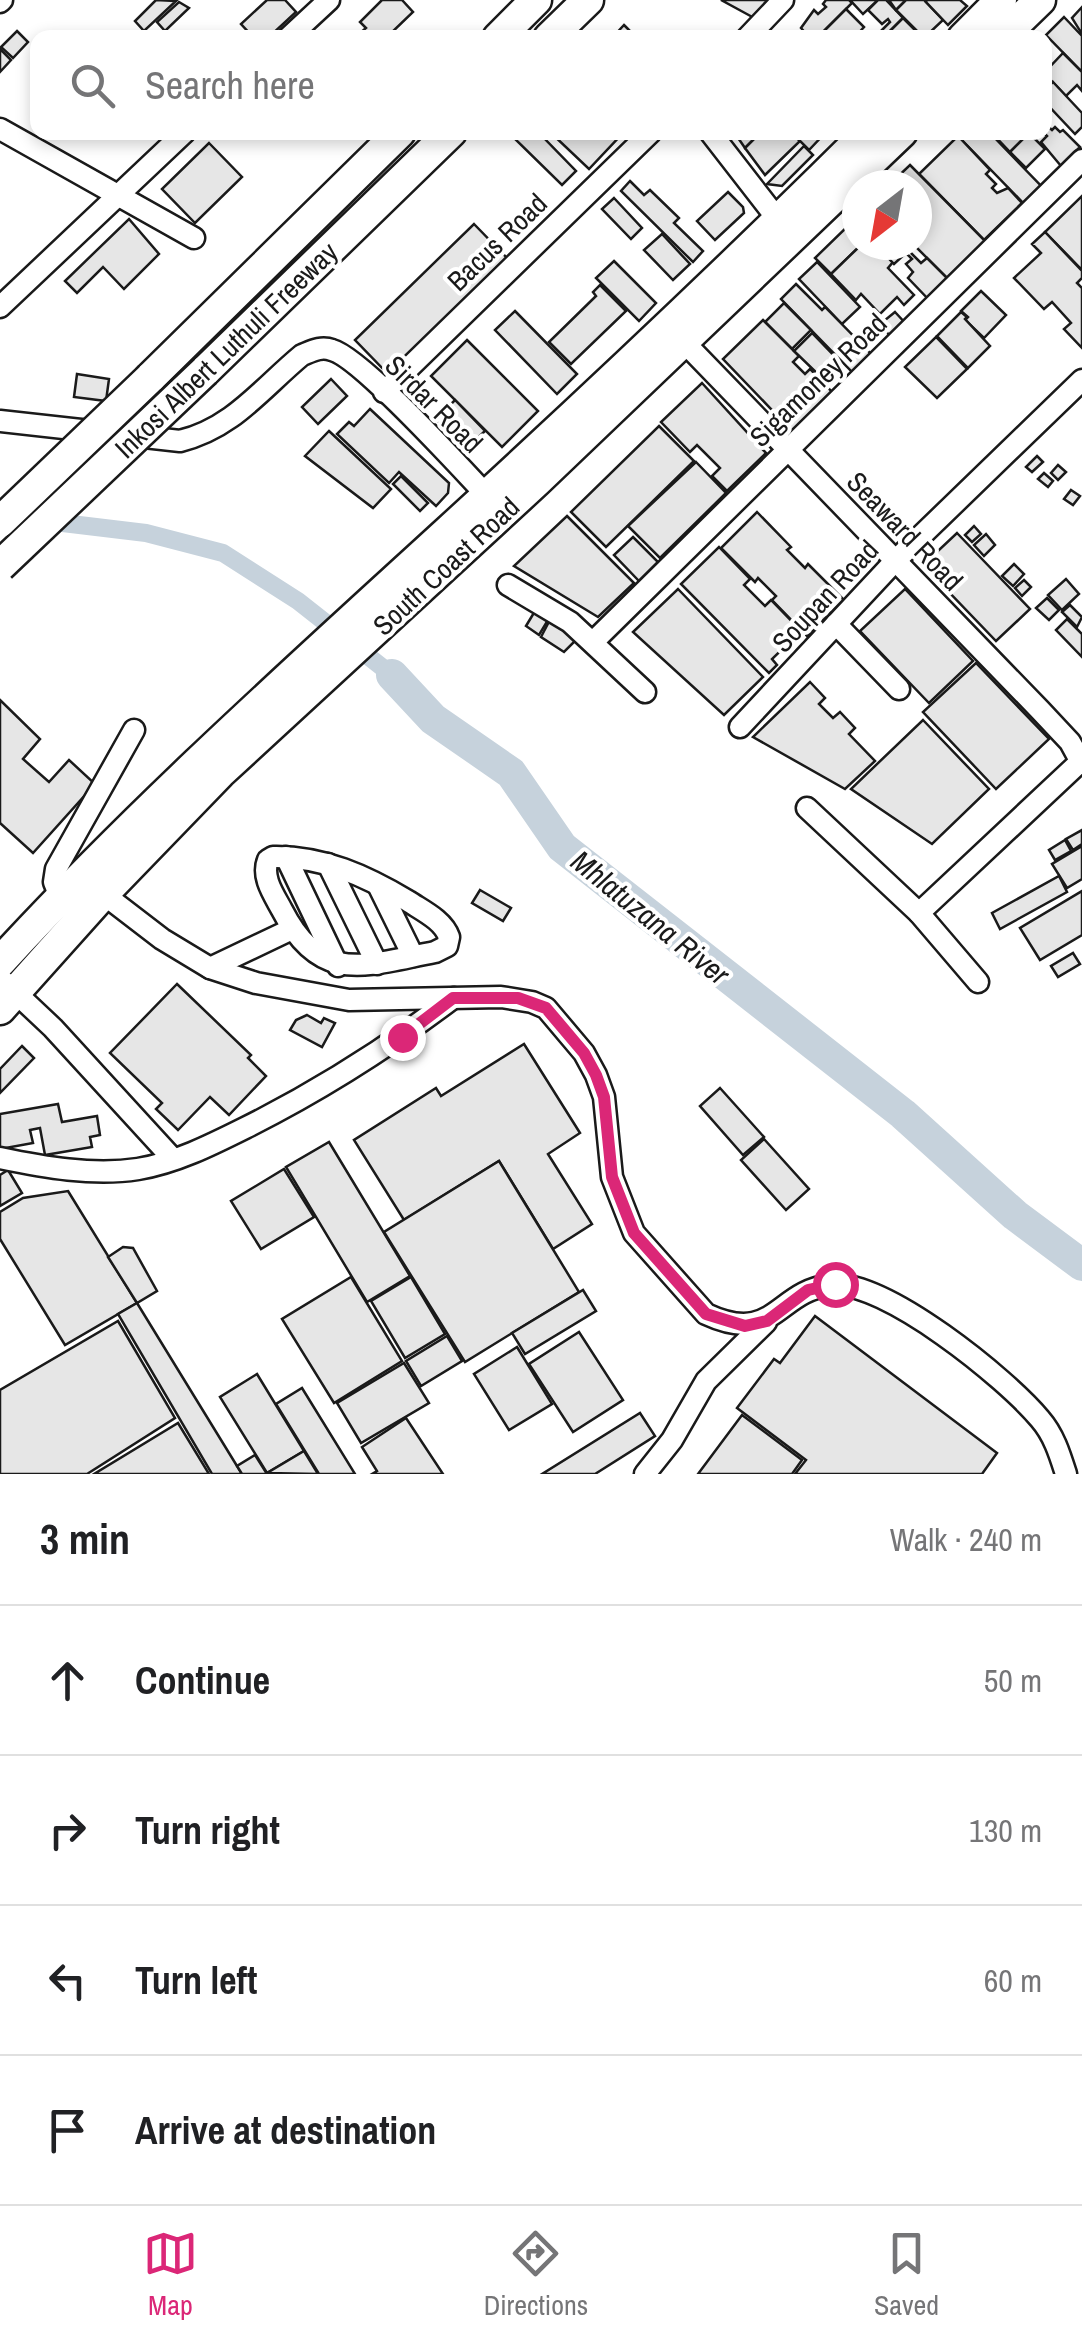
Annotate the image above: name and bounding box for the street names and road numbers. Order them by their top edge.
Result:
street label: Bacus Road [439,185,555,299]
street label: Inkosi Albert Luthuli Freeway [106,233,346,467]
street label: Sigamoney Road [741,305,895,455]
street label: Sirdar Road [377,347,491,461]
street label: Seaward Road [839,463,971,599]
street label: South Coast Road [364,488,528,644]
street label: Soupan Road [763,532,887,660]

